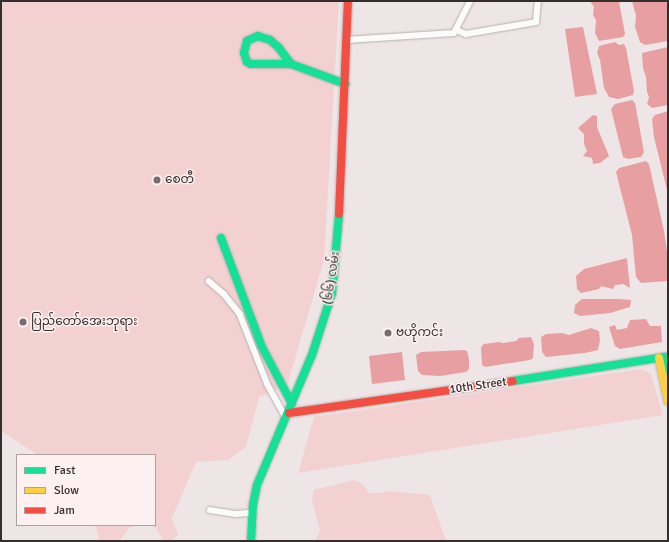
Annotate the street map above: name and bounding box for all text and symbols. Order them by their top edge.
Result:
place label: စေတီ [165,173,194,187]
marker: စေတီ [152,175,162,185]
street label: (၆၆) လမ်း [321,250,343,306]
place label: ပြည်တော်အေးဘုရား [31,315,137,329]
marker: ပြည်တော်အေးဘုရား [18,317,28,327]
place label: ဗဟိုကင်း [396,326,443,340]
marker: ဗဟိုကင်း [383,328,393,338]
street label: 10th Street [448,375,508,397]
legend [16,454,156,526]
text: Fast [54,463,75,478]
text: Slow [54,483,79,498]
text: Jam [54,503,75,518]

